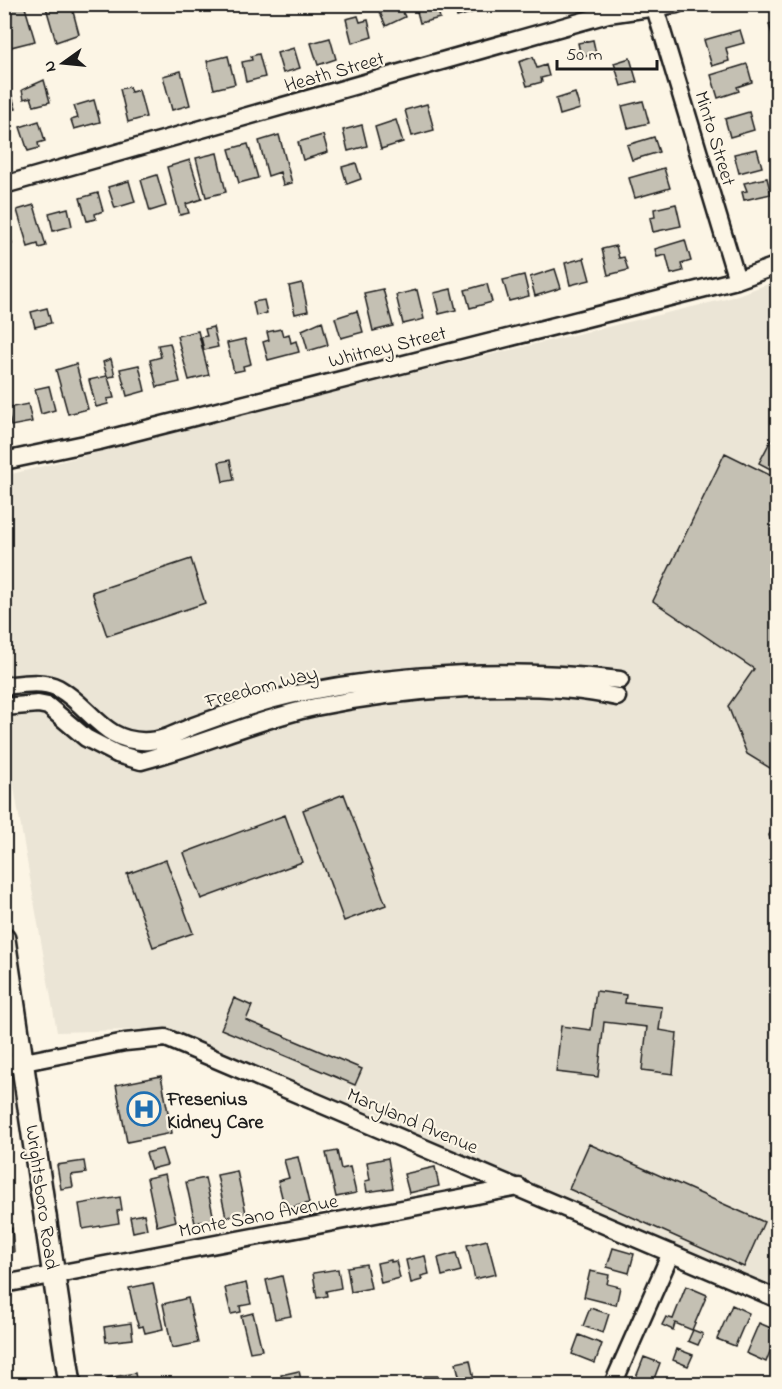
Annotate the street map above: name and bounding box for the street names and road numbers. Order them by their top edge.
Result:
street label: Heath Street [281,45,388,102]
street label: Minto Street [685,88,742,190]
street label: Whitney Street [326,320,450,377]
street label: Freedom Way [201,660,321,718]
street label: Maryland Avenue [342,1082,482,1163]
street label: Wrightsboro Road [15,1123,65,1272]
street label: Monte Sano Avenue [176,1188,341,1247]

